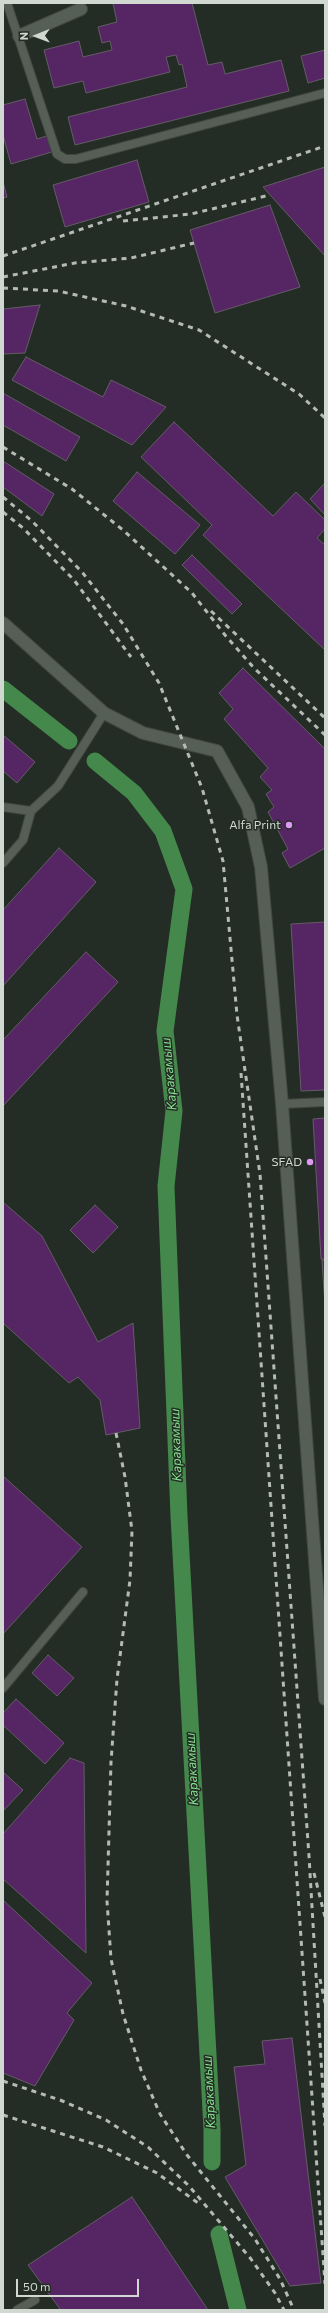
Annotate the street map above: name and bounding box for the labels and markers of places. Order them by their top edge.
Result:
place label: Alfa Print [229,818,281,832]
marker: Alfa Print [284,820,294,830]
place label: SFAD [271,1155,302,1169]
marker: SFAD [305,1157,315,1167]

